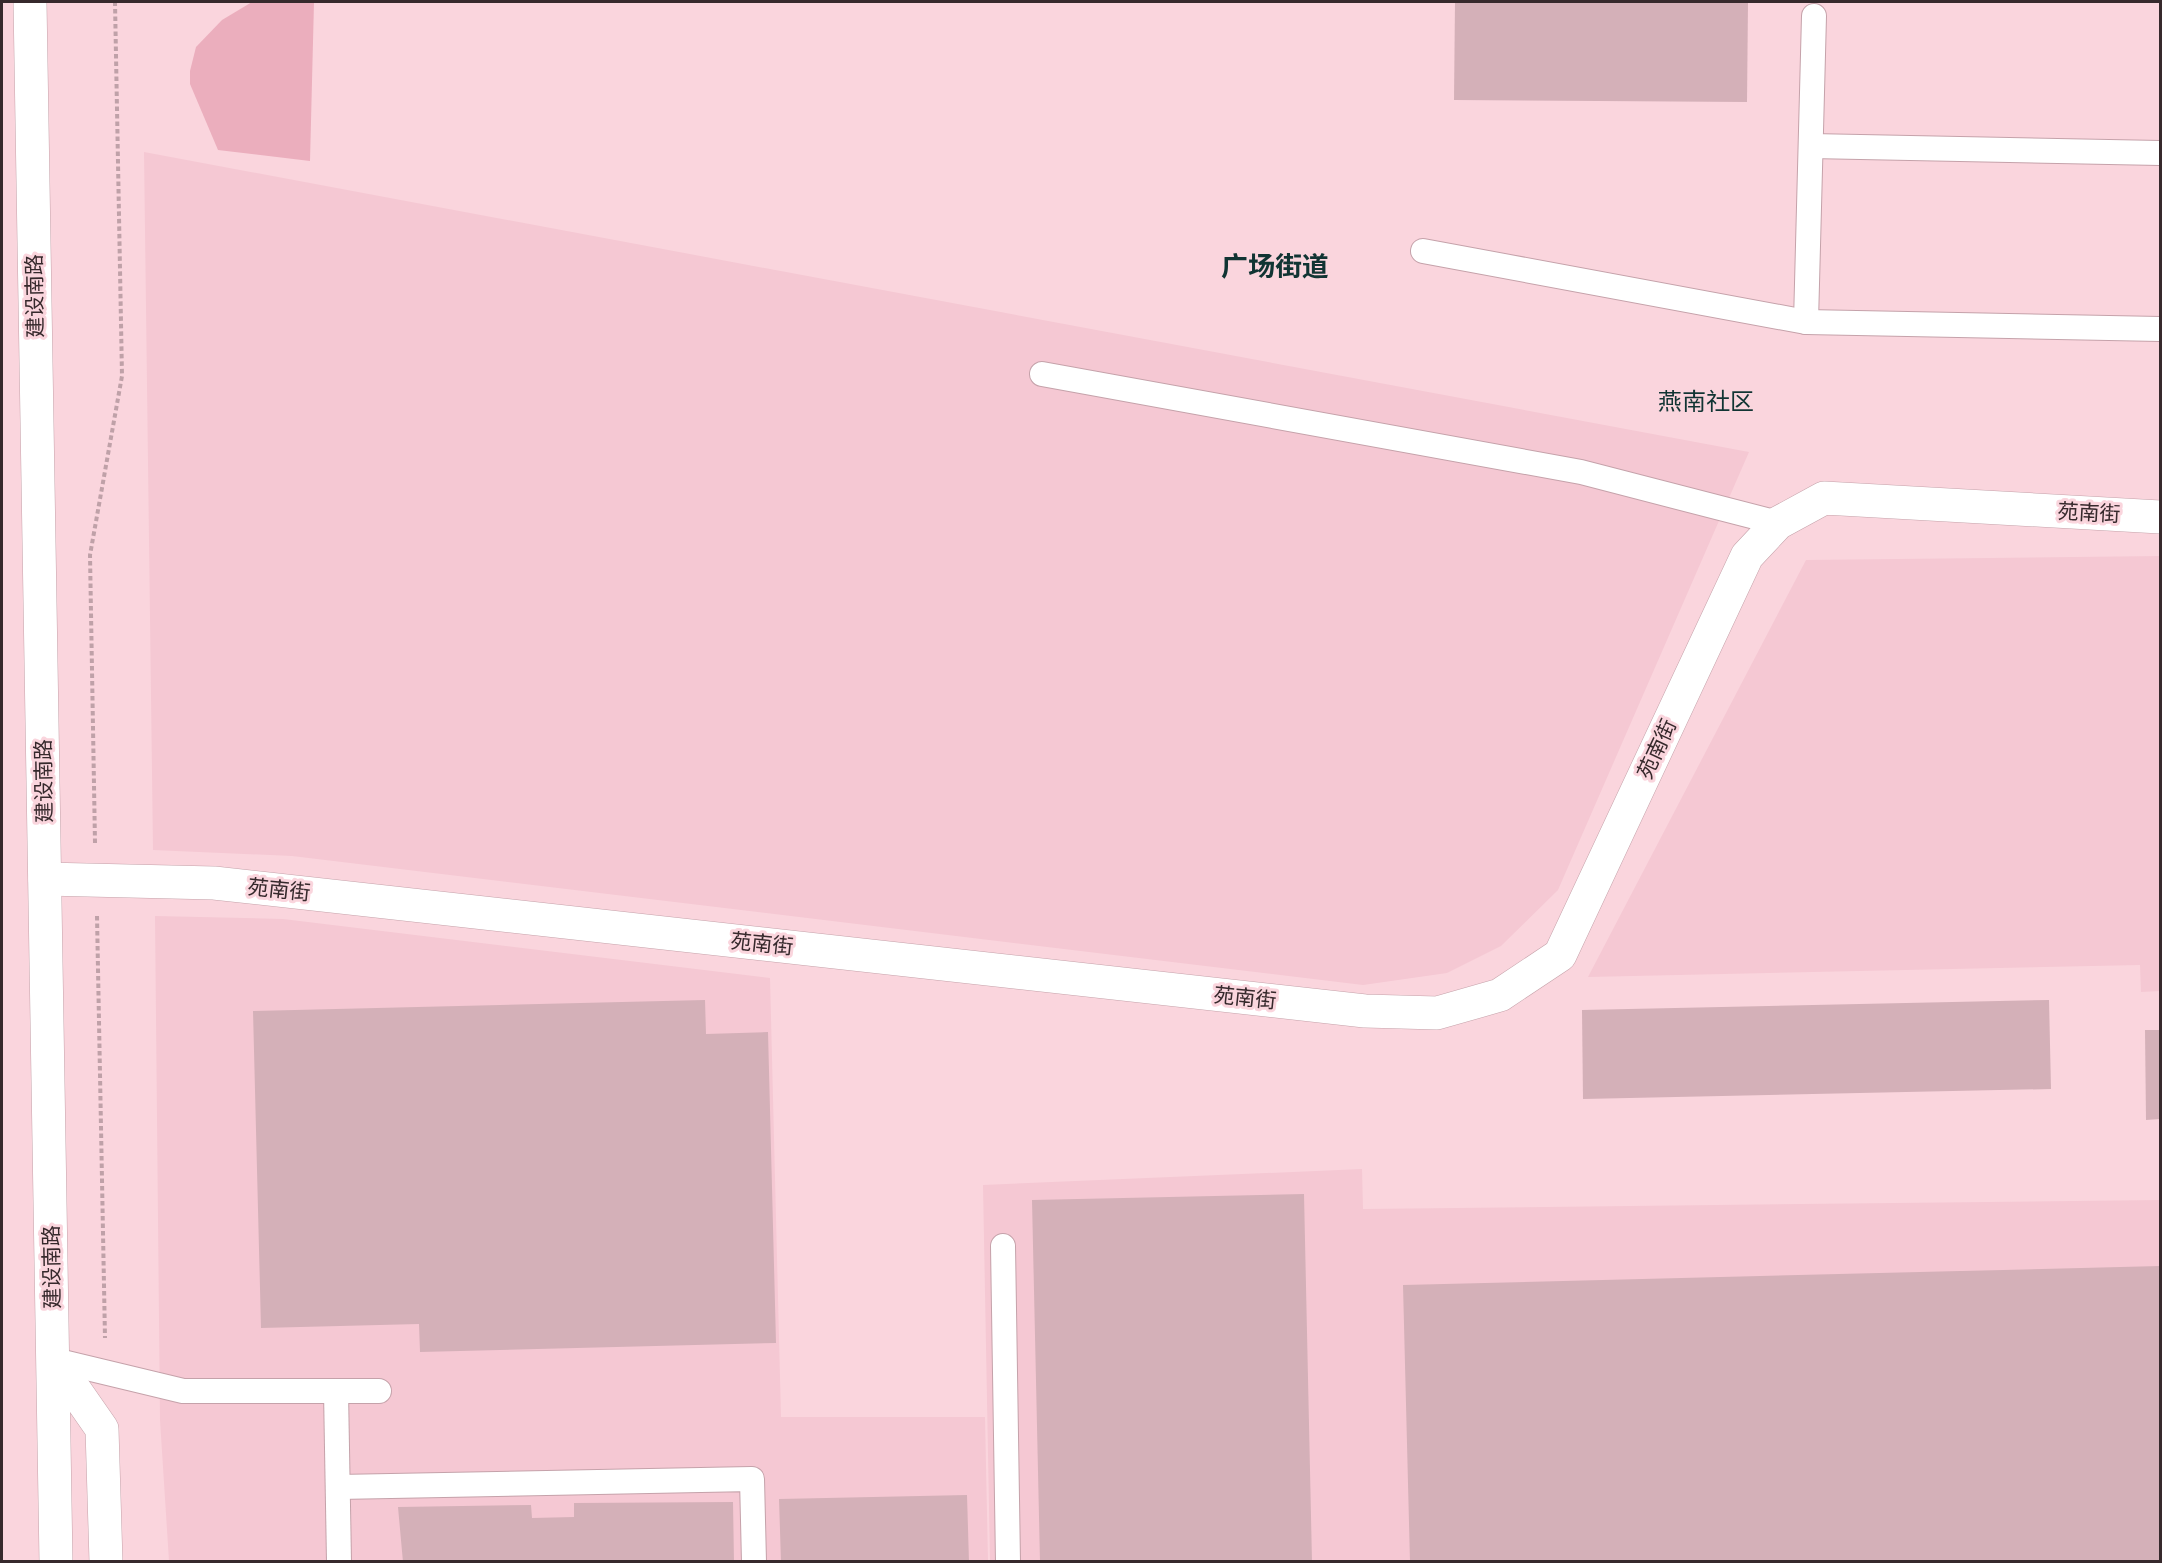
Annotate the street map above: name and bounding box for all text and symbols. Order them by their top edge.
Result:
district label: 广场街道 [1221,251,1329,283]
street label: 建设南路 [21,254,49,338]
district label: 燕南社区 [1658,388,1754,416]
street label: 苑南街 [2057,498,2121,528]
street label: 苑南街 [1632,715,1682,783]
street label: 建设南路 [30,739,58,823]
street label: 苑南街 [246,874,312,906]
street label: 苑南街 [729,928,795,960]
street label: 苑南街 [1212,982,1278,1014]
street label: 建设南路 [38,1225,66,1309]

